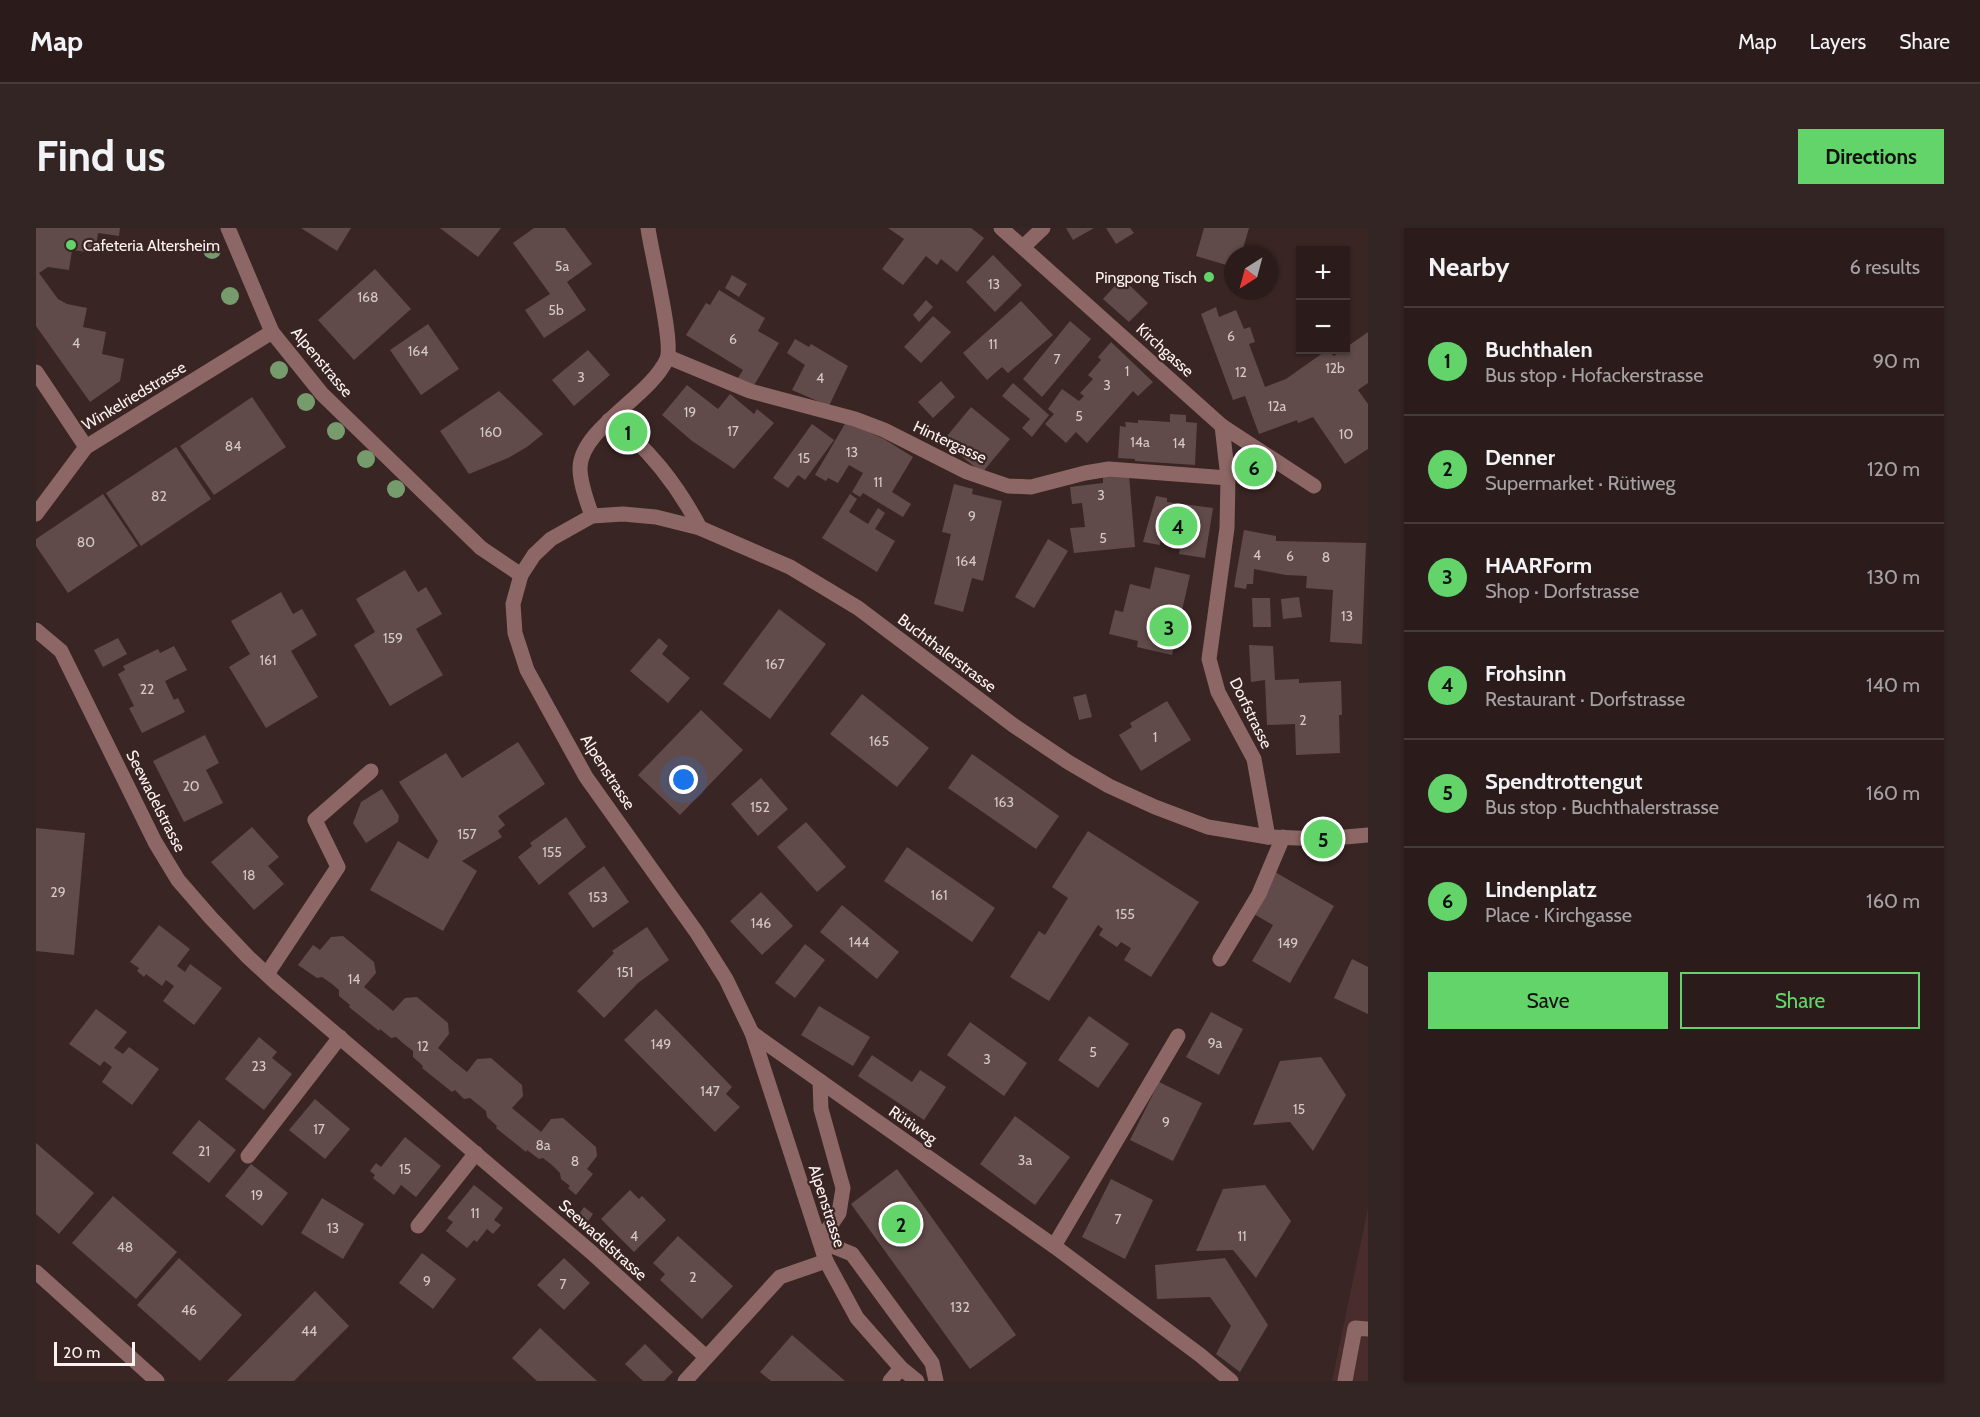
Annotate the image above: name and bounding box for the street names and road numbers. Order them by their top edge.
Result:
street label: Kirchgasse [1132,319,1198,381]
street label: Alpenstrasse [287,323,357,401]
street label: Winkelriedstrasse [79,358,189,434]
street label: Hintergasse [910,417,990,467]
street label: Buchthalerstrasse [894,610,1000,696]
street label: Dorfstrasse [1226,674,1276,752]
street label: Alpenstrasse [577,731,639,813]
street label: Seewadelstrasse [122,747,190,855]
street label: Rütiweg [885,1102,942,1149]
street label: Alpenstrasse [805,1162,849,1250]
street label: Seewadelstrasse [555,1196,651,1284]

